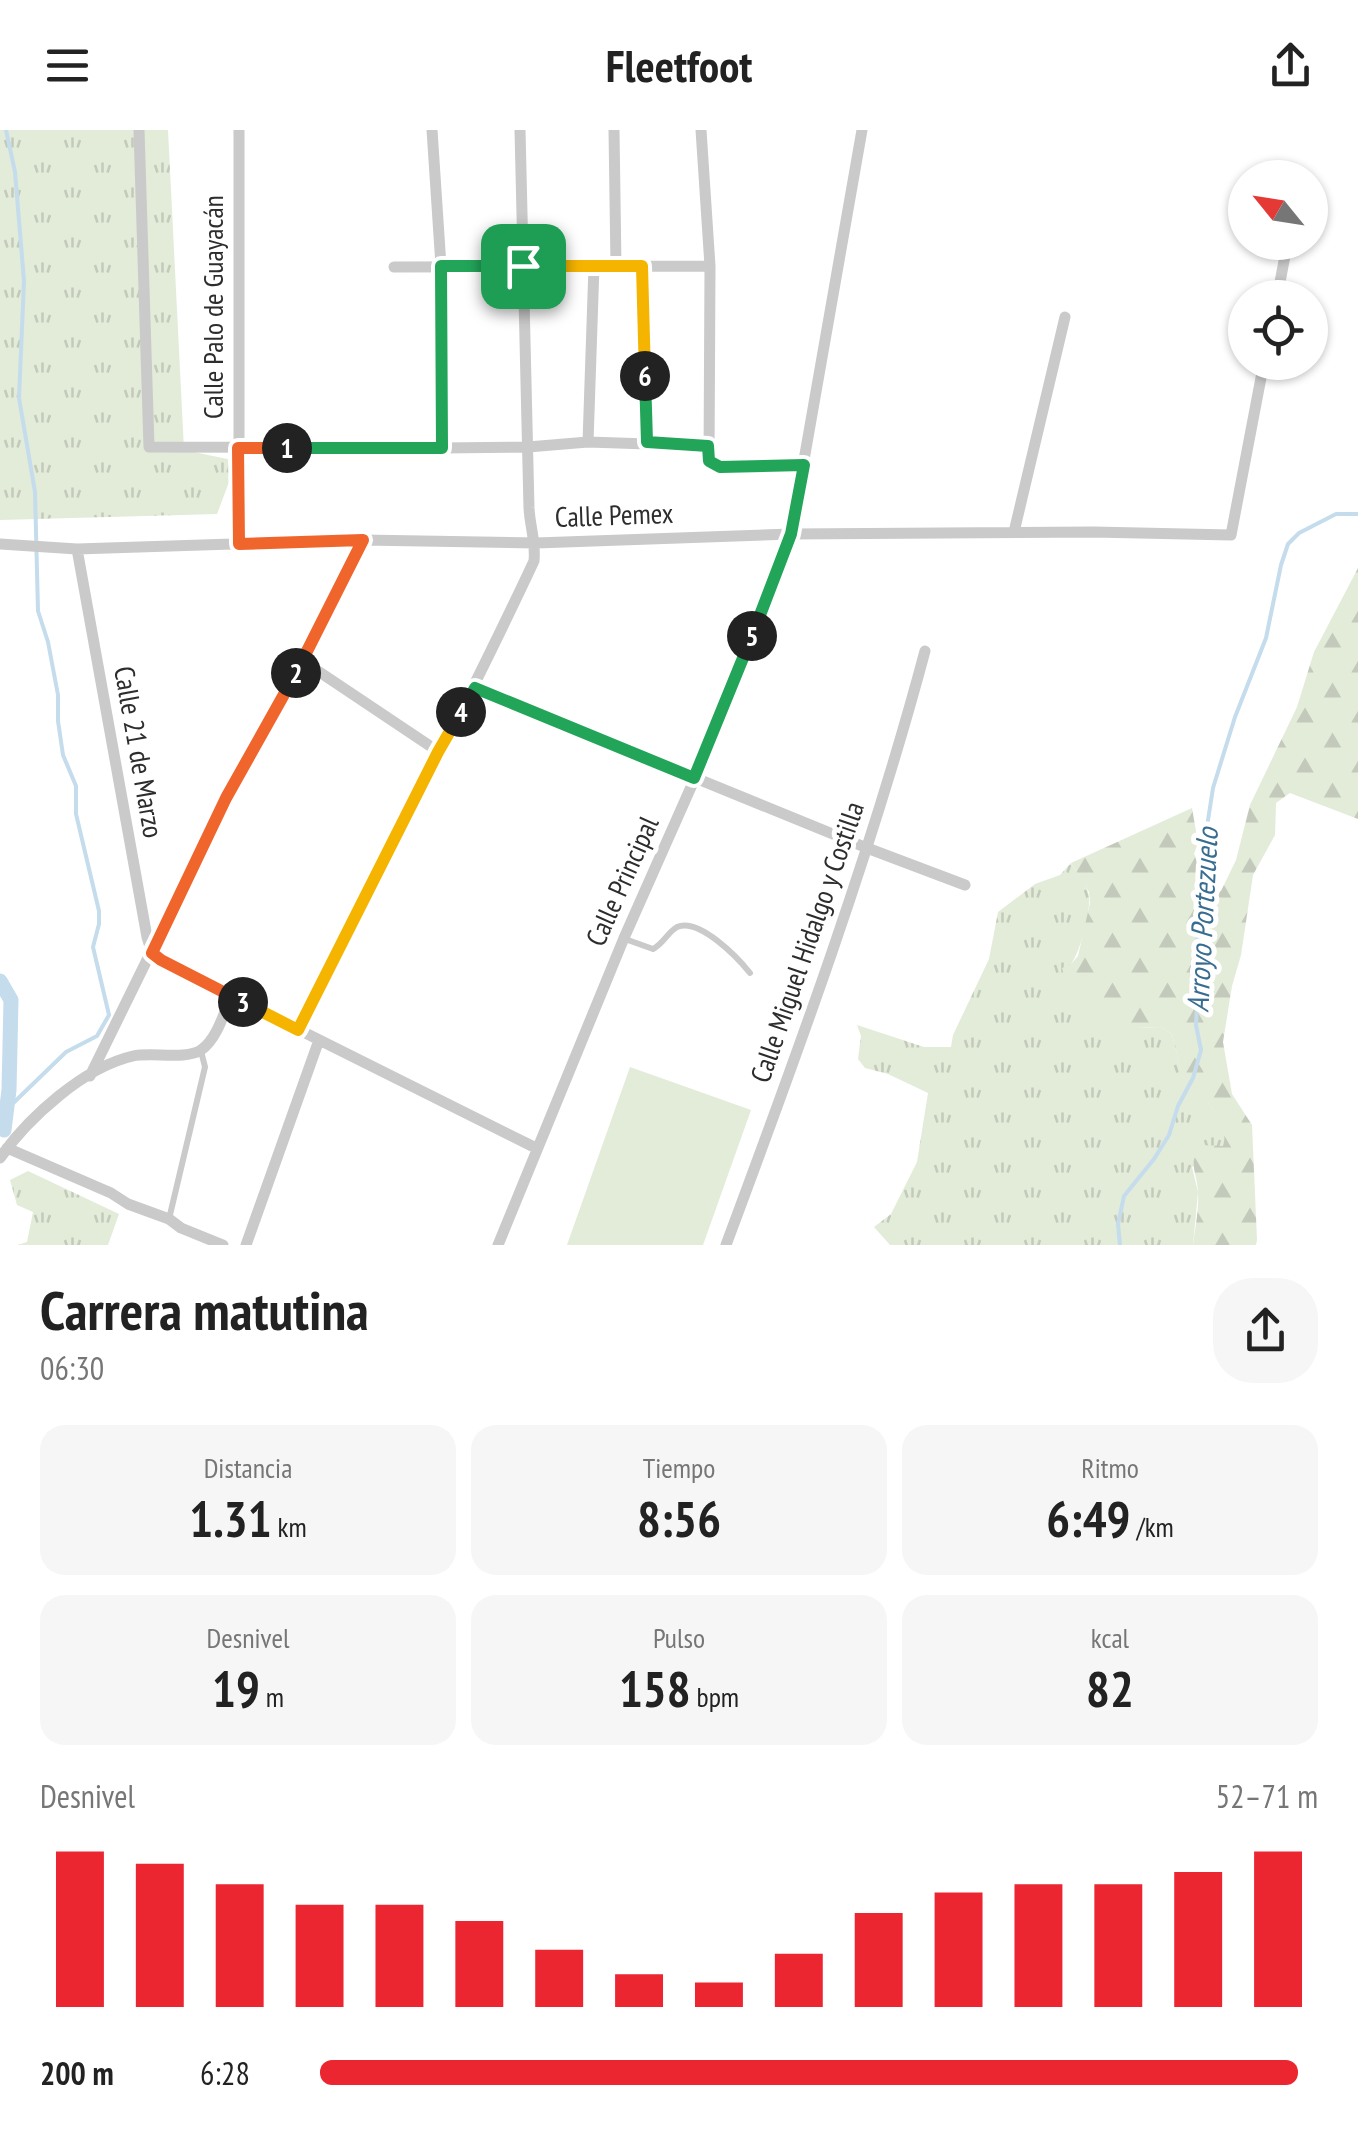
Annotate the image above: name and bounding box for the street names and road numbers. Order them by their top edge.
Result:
street label: Calle Palo de Guayacán [194,195,231,419]
street label: Calle Pemex [554,494,674,535]
street label: Calle 21 de Marzo [106,663,173,841]
street label: Calle Miguel Hidalgo y Costilla [741,797,872,1087]
street label: Calle Principal [577,810,667,951]

